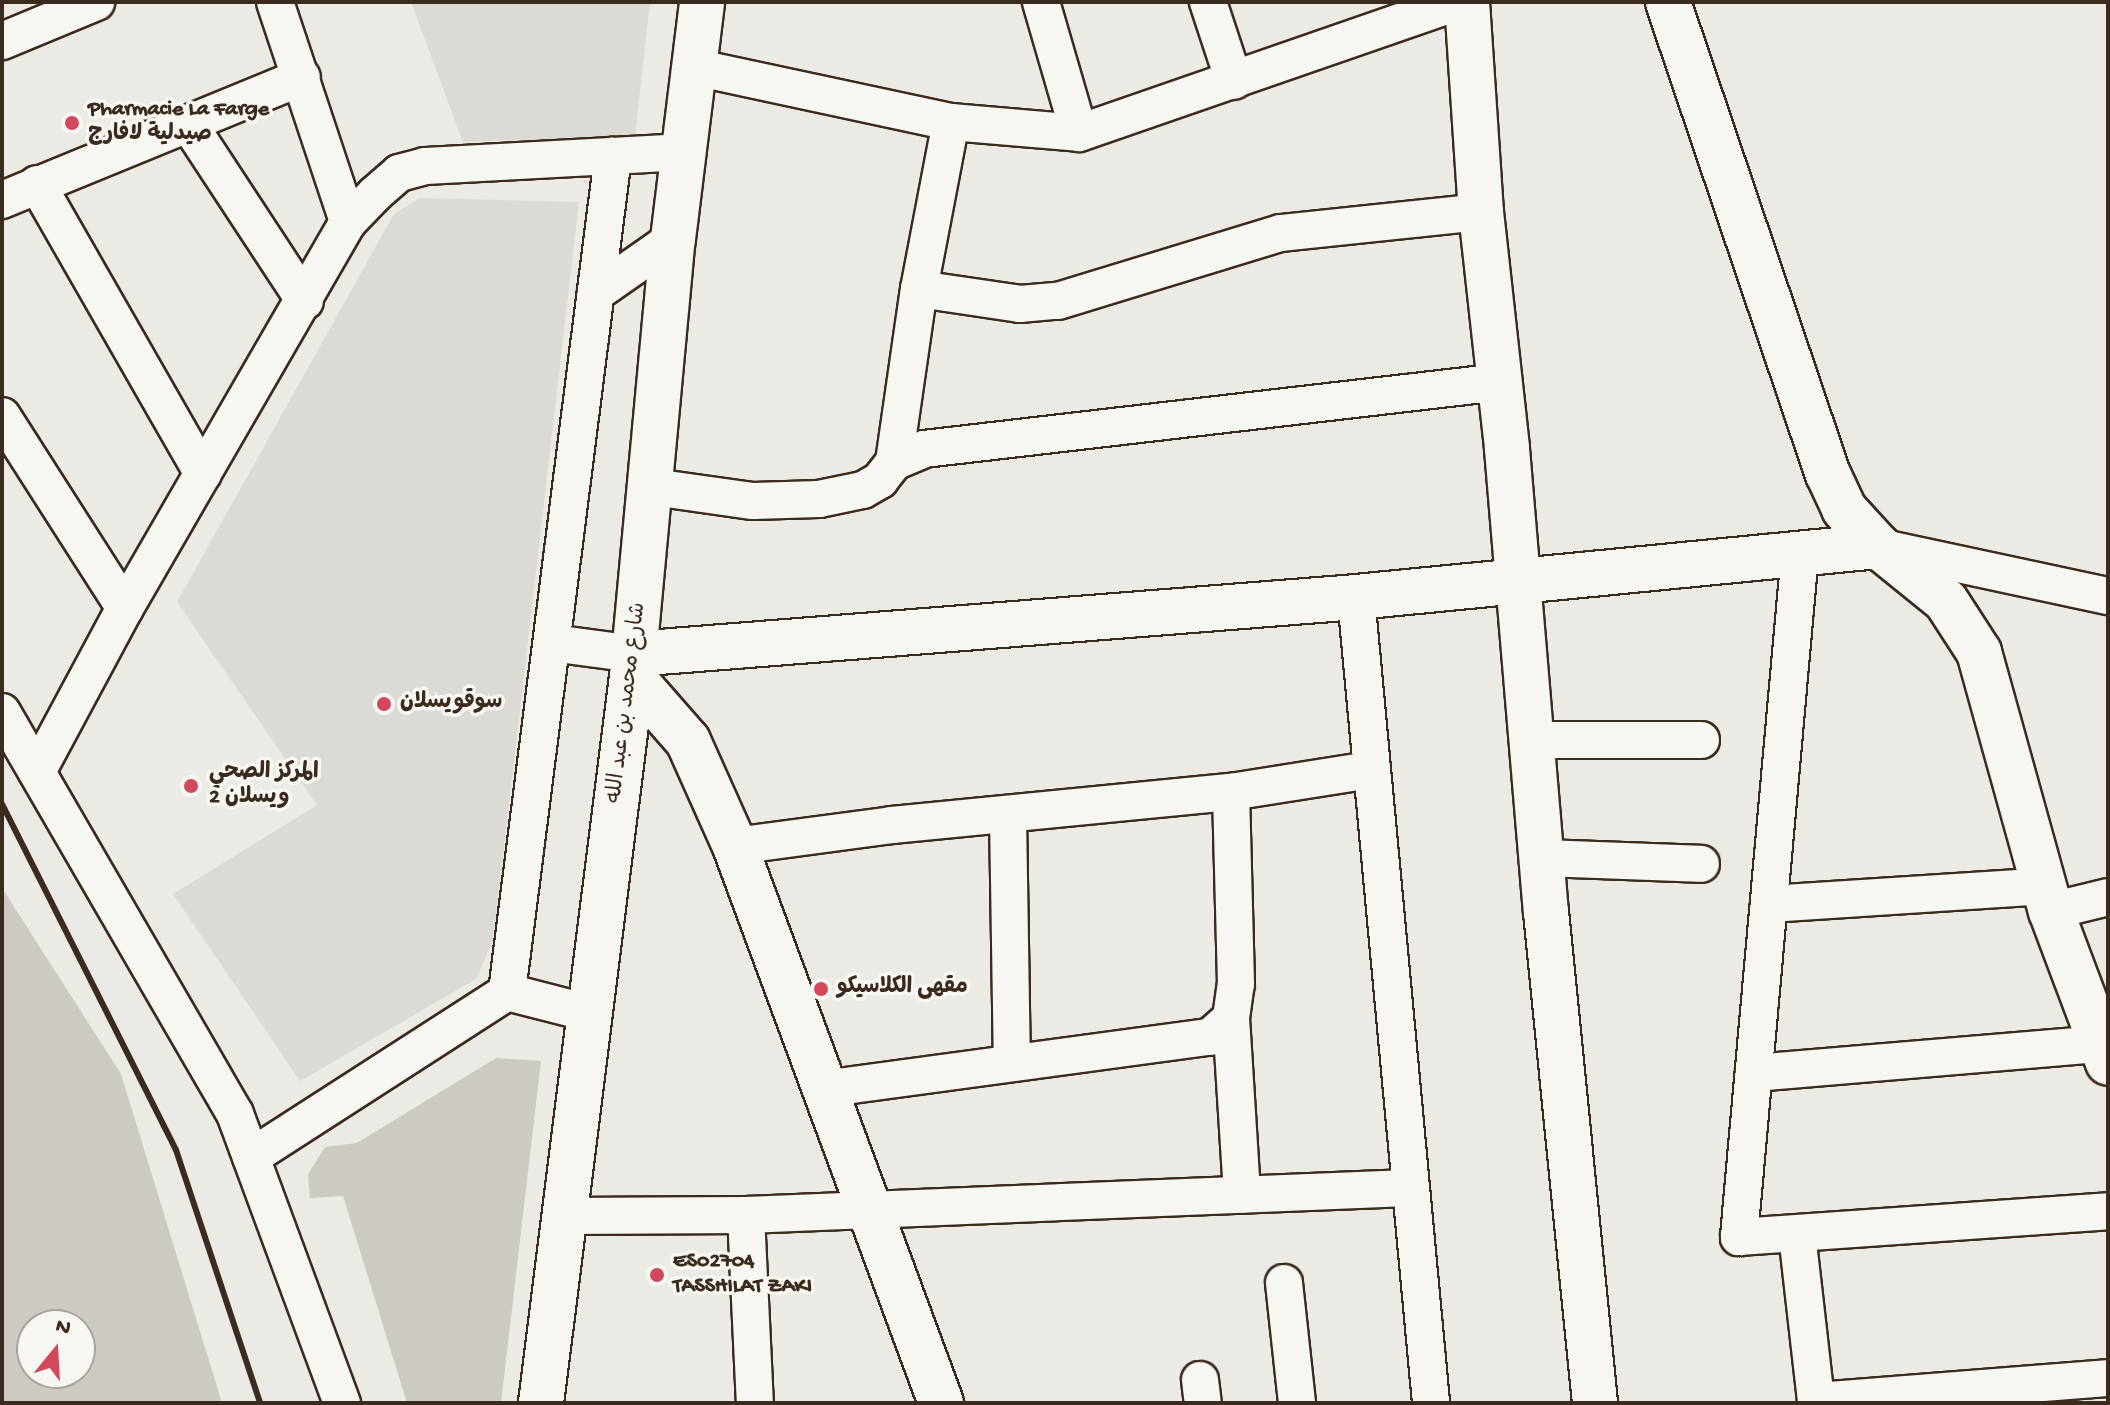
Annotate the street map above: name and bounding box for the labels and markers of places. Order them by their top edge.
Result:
place label: Pharmacie La Farge صيدلية لافارج [88,97,269,148]
marker: Pharmacie La Farge صيدلية لافارج [63,114,81,132]
place label: سوقويسلان [400,691,502,717]
marker: سوقويسلان [375,695,393,713]
place label: المركز الصحي ويسلان 2 [209,760,319,812]
marker: المركز الصحي ويسلان 2 [180,775,202,797]
place label: مقهى الكلاسيكو [837,976,968,1002]
marker: مقهى الكلاسيكو [812,980,830,998]
place label: ES02704 TASSHILAT ZAKI [673,1249,812,1300]
marker: ES02704 TASSHILAT ZAKI [648,1266,666,1284]

